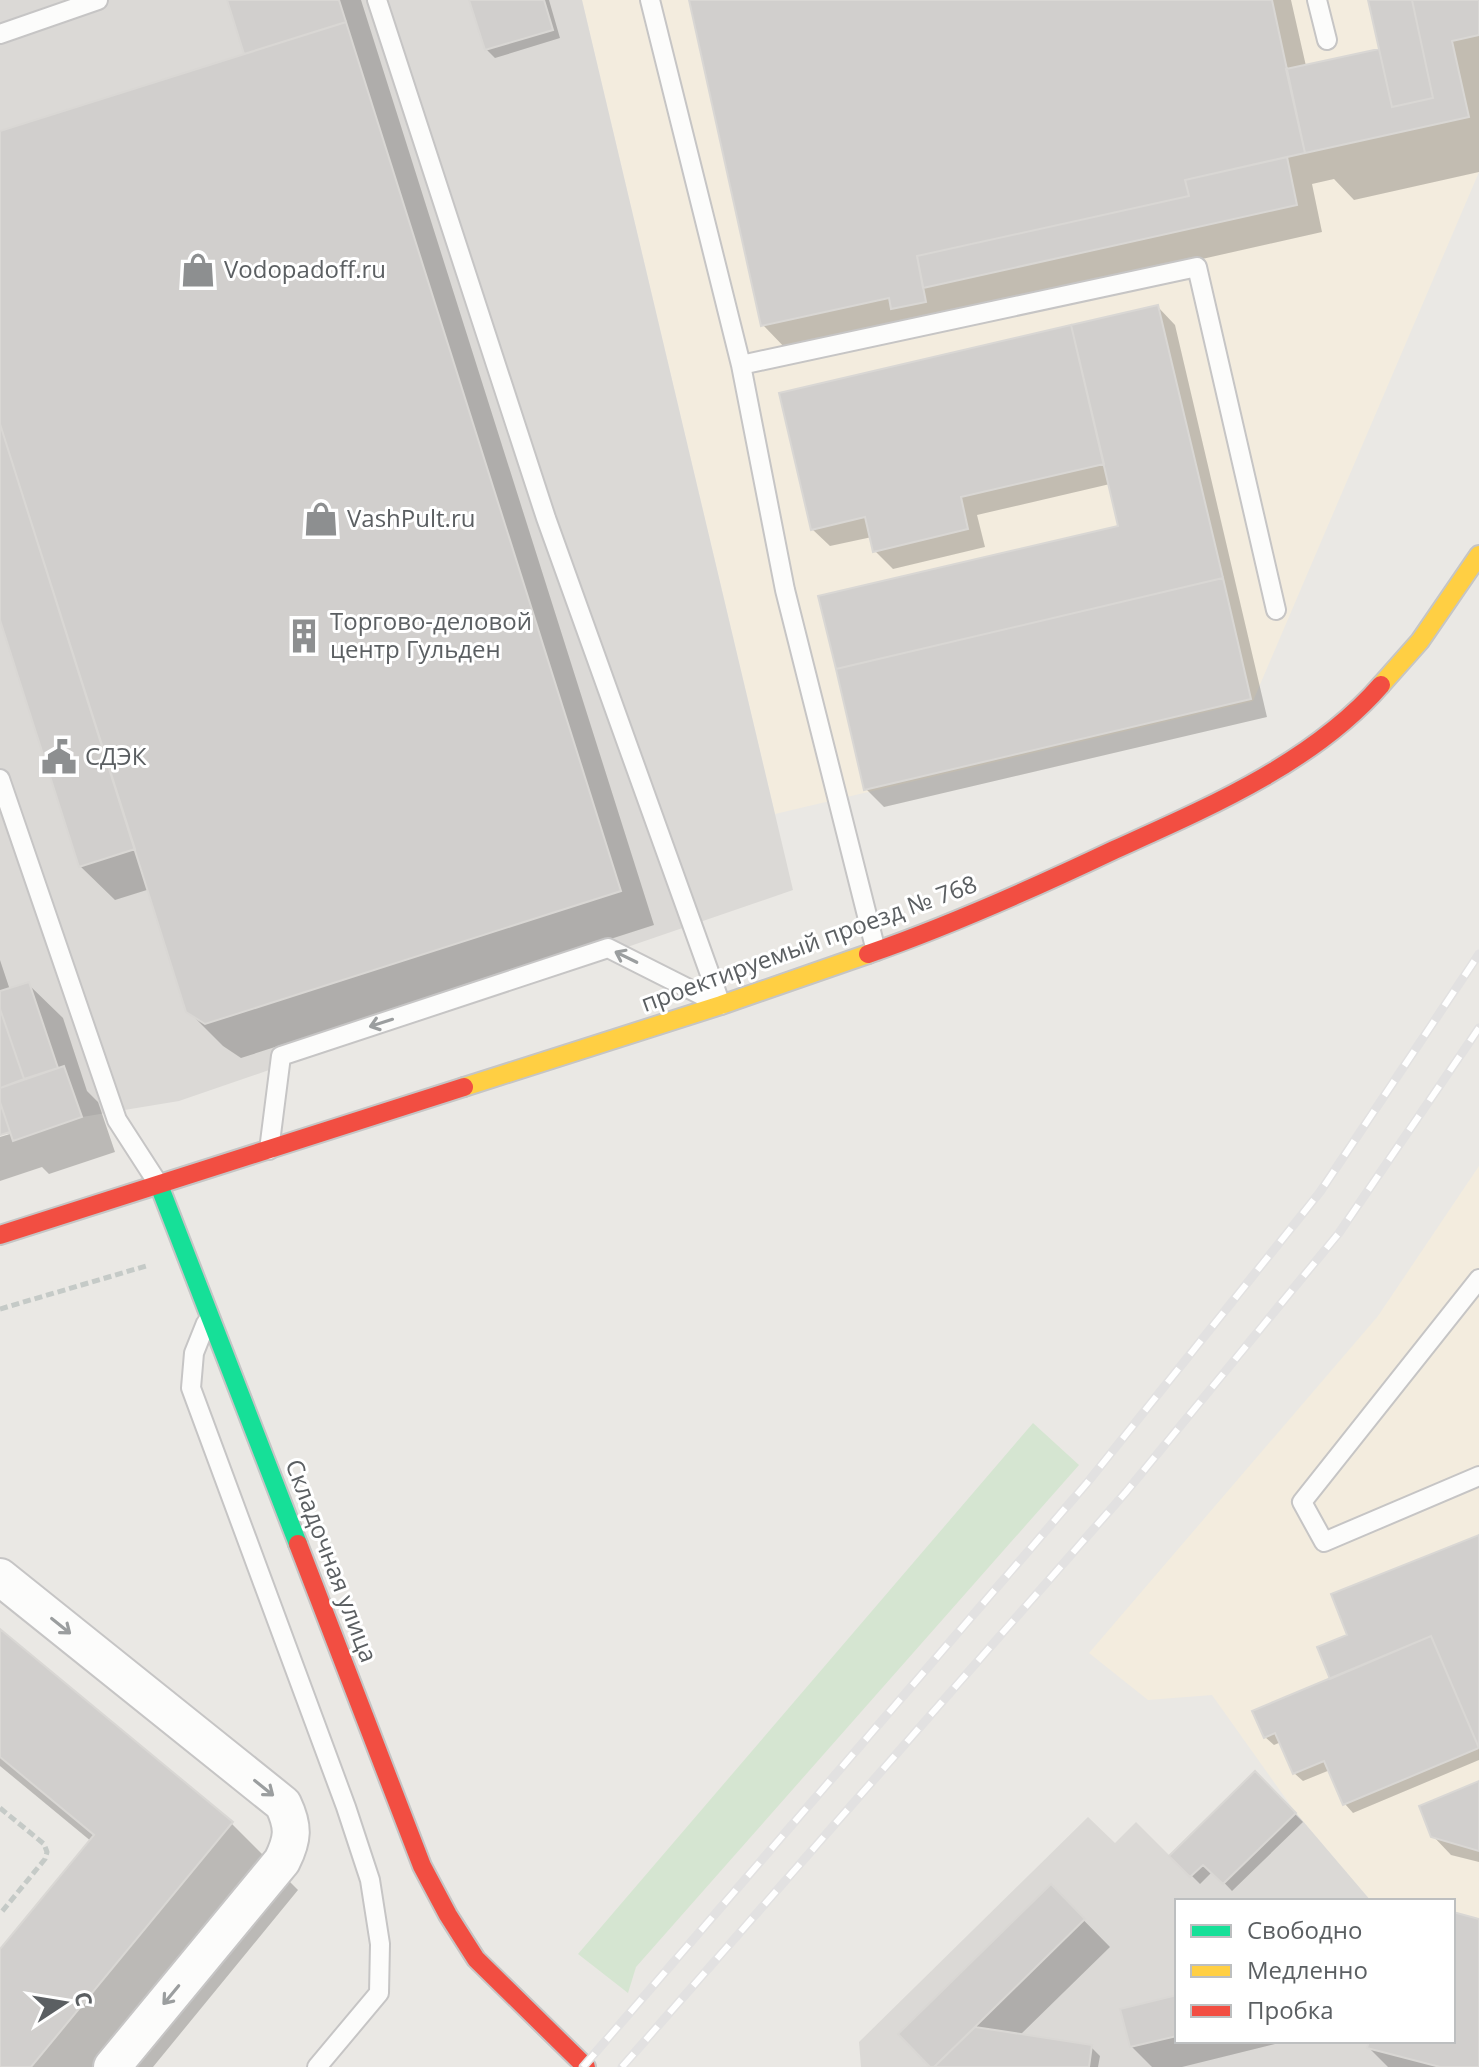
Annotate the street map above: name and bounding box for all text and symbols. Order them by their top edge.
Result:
shop icon: Vodopadoff.ru [179,251,217,289]
place label: Vodopadoff.ru [224,252,386,285]
shop icon: VashPult.ru [302,500,340,538]
place label: VashPult.ru [347,501,475,534]
place label: Торгово-деловой центр Гульден [330,604,532,665]
building icon: Торгово-деловой центр Гульден [285,617,323,655]
public building icon: СДЭК [40,738,78,776]
place label: СДЭК [85,739,147,772]
street label: проектируемый проезд № 768 [636,866,981,1019]
one-way arrow [615,949,639,964]
one-way arrow [368,1017,393,1032]
street label: Складочная улица [279,1454,386,1667]
one-way arrow [50,1617,71,1635]
one-way arrow [253,1780,274,1797]
legend [1175,1899,1455,2043]
text: Свободно [1247,1913,1362,1946]
text: Медленно [1247,1953,1368,1986]
north arrow [24,1963,104,2043]
one-way arrow [162,1984,180,2005]
text: С [68,1989,101,2009]
text: Пробка [1247,1993,1334,2026]

